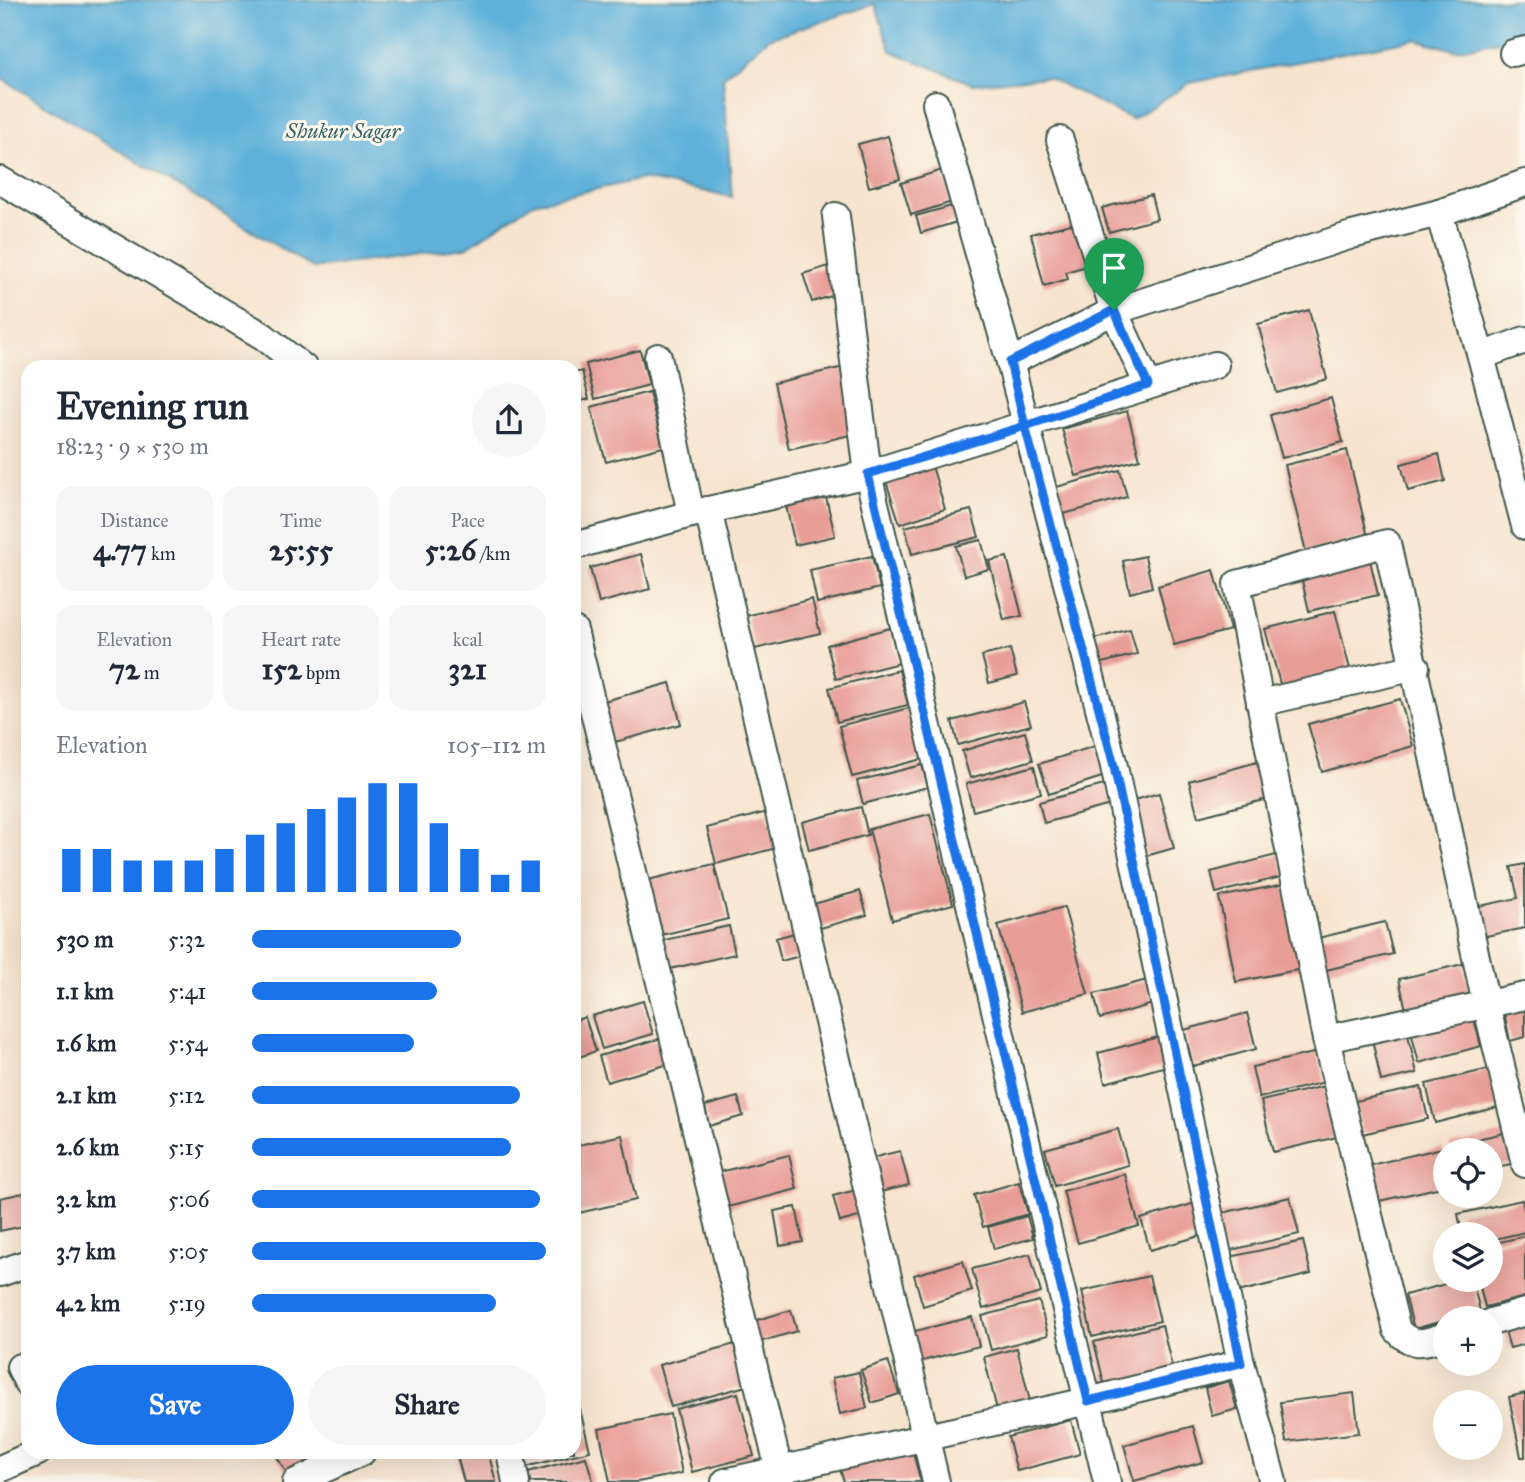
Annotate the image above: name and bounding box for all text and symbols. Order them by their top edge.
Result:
water label: Shukur Sagar [285,118,401,144]
pin [1084,238,1144,310]
icon: arrive [1095,249,1133,287]
text: Evening run [56,383,249,429]
button: share [472,383,546,457]
text: 18:23 · 9 × 530 m [56,432,209,460]
text: Distance [100,509,168,532]
text: Time [280,509,322,532]
text: Pace [450,509,485,532]
text: 4.77 [93,532,147,568]
text: 25:55 [269,532,333,568]
text: 5:26 [425,532,477,568]
text: km [147,542,176,565]
text: /km [477,542,511,565]
text: Elevation [97,628,172,651]
text: Heart rate [261,628,341,651]
text: kcal [453,628,483,651]
text: 72 [109,651,140,687]
text: 152 [261,651,302,687]
text: 321 [448,651,487,687]
text: m [140,661,160,684]
text: bpm [302,661,341,684]
text: Elevation [56,731,147,759]
text: 105–112 m [447,731,546,759]
text: 530 m [56,925,114,953]
text: 5:32 [168,925,205,953]
text: 1.1 km [56,977,114,1005]
text: 5:41 [168,977,206,1005]
text: 1.6 km [56,1029,117,1057]
text: 5:54 [168,1029,207,1057]
text: 2.1 km [56,1081,117,1109]
text: 5:12 [168,1081,205,1109]
text: 2.6 km [56,1133,119,1161]
text: 5:15 [168,1133,204,1161]
map controls [1433,1138,1503,1460]
button: locate [1433,1138,1503,1208]
text: 3.2 km [56,1185,116,1213]
text: 5:06 [168,1185,210,1213]
button: layers [1433,1222,1503,1292]
text: 3.7 km [56,1237,116,1265]
text: 5:05 [168,1237,209,1265]
text: 4.2 km [56,1289,120,1317]
text: 5:19 [168,1289,206,1317]
button: + [1433,1306,1503,1376]
button: Save [56,1365,294,1445]
button: Share [308,1365,546,1445]
button: − [1433,1390,1503,1460]

